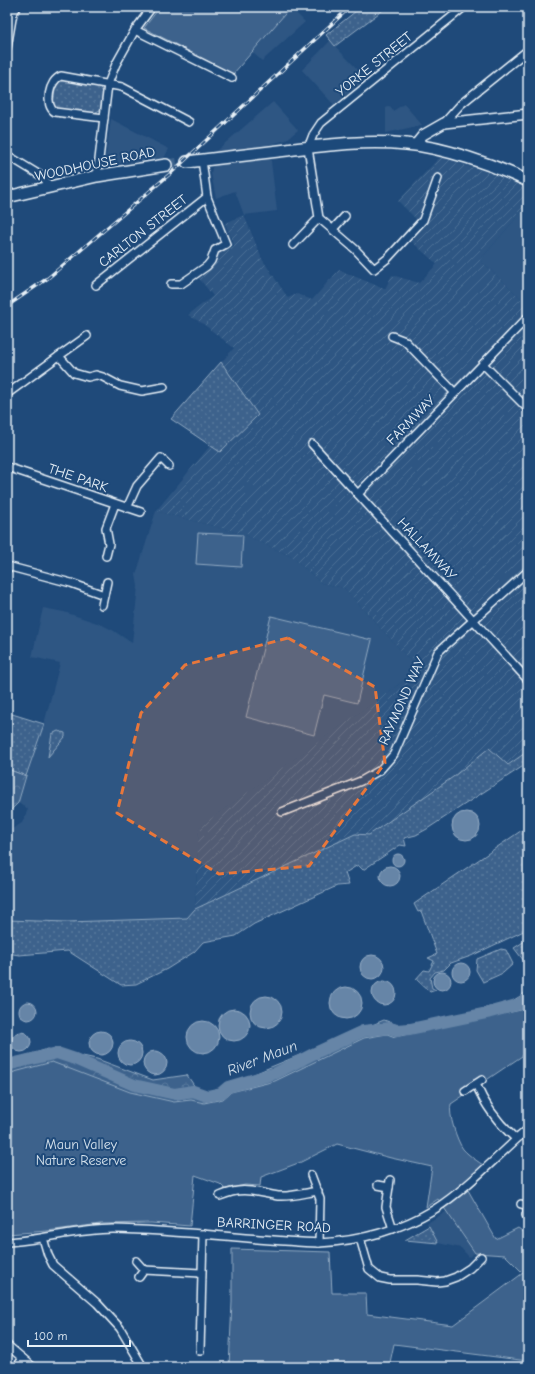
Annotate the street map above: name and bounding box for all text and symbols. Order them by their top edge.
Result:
street label: YORKE STREET [332,28,416,100]
street label: WOODHOUSE ROAD [33,143,157,185]
street label: CARLTON STREET [95,191,191,271]
street label: FARMWAY [383,391,440,449]
street label: THE PARK [46,460,110,496]
street label: HALLAMWAY [394,514,461,584]
street label: RAYMOND WAY [375,654,429,748]
water label: River Maun [224,1036,300,1080]
park label: Maun Valley Nature Reserve [36,1136,126,1169]
street label: BARRINGER ROAD [217,1214,332,1236]
scale bar [28,1322,130,1348]
text: 100 m [34,1329,67,1343]

